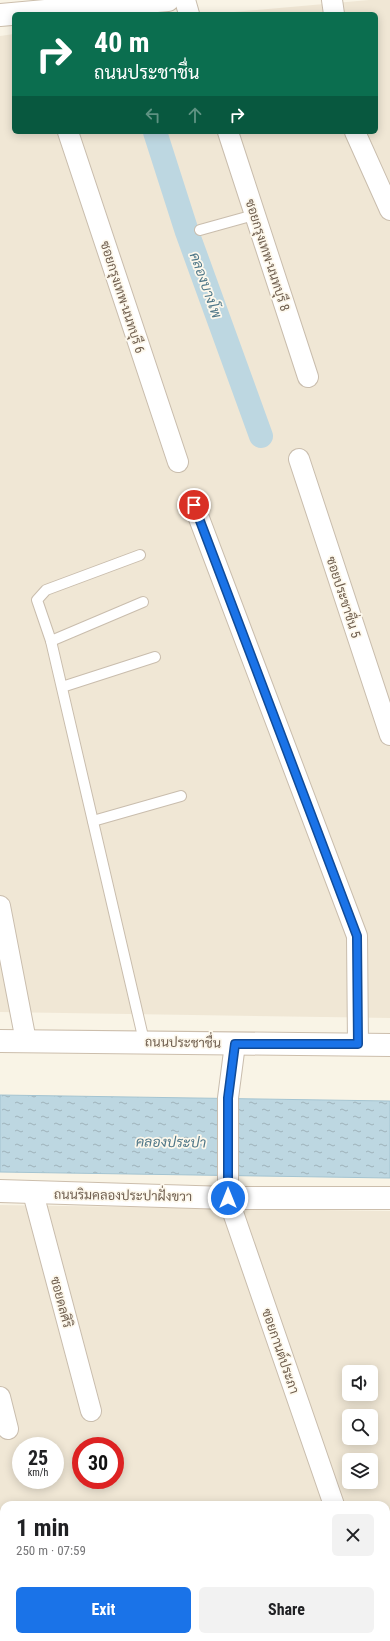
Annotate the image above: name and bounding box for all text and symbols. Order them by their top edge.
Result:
text: 40 m [94,26,150,59]
icon: right [28,28,80,80]
text: ถนนประชาชื่น [94,62,200,83]
icon: left [142,104,164,126]
icon: ahead [184,104,206,126]
icon: right [226,104,248,126]
street label: ซอยกรุงเทพ-นนทบุรี 8 [240,197,295,314]
street label: ซอยกรุงเทพ-นนทบุรี 6 [95,239,150,356]
water label: คลองบางโพ [187,250,225,320]
pin [177,488,211,522]
icon: arrive [183,494,205,516]
street label: ซอยประชาชื่น 5 [323,553,368,640]
street label: ถนนประชาชื่น [145,1029,221,1051]
water label: คลองประปา [136,1133,207,1151]
position arrow [207,1177,249,1219]
street label: ถนนริมคลองประปาฝั่งขวา [54,1182,192,1204]
street label: ซอยดลศิริ [47,1275,77,1329]
street label: ซอยกานต์ประภา [259,1306,304,1396]
map controls [342,1365,378,1489]
button: sound [342,1365,378,1401]
button: search [342,1409,378,1445]
speed limit sign: 30 [72,1437,124,1489]
text: 25 [28,1446,48,1470]
button: layers [342,1453,378,1489]
text: km/h [28,1467,48,1478]
text: 1 min [16,1514,69,1542]
button: close [332,1514,374,1556]
text: 250 m · 07:59 [16,1543,86,1558]
button: Exit [16,1587,191,1633]
button: Share [199,1587,374,1633]

